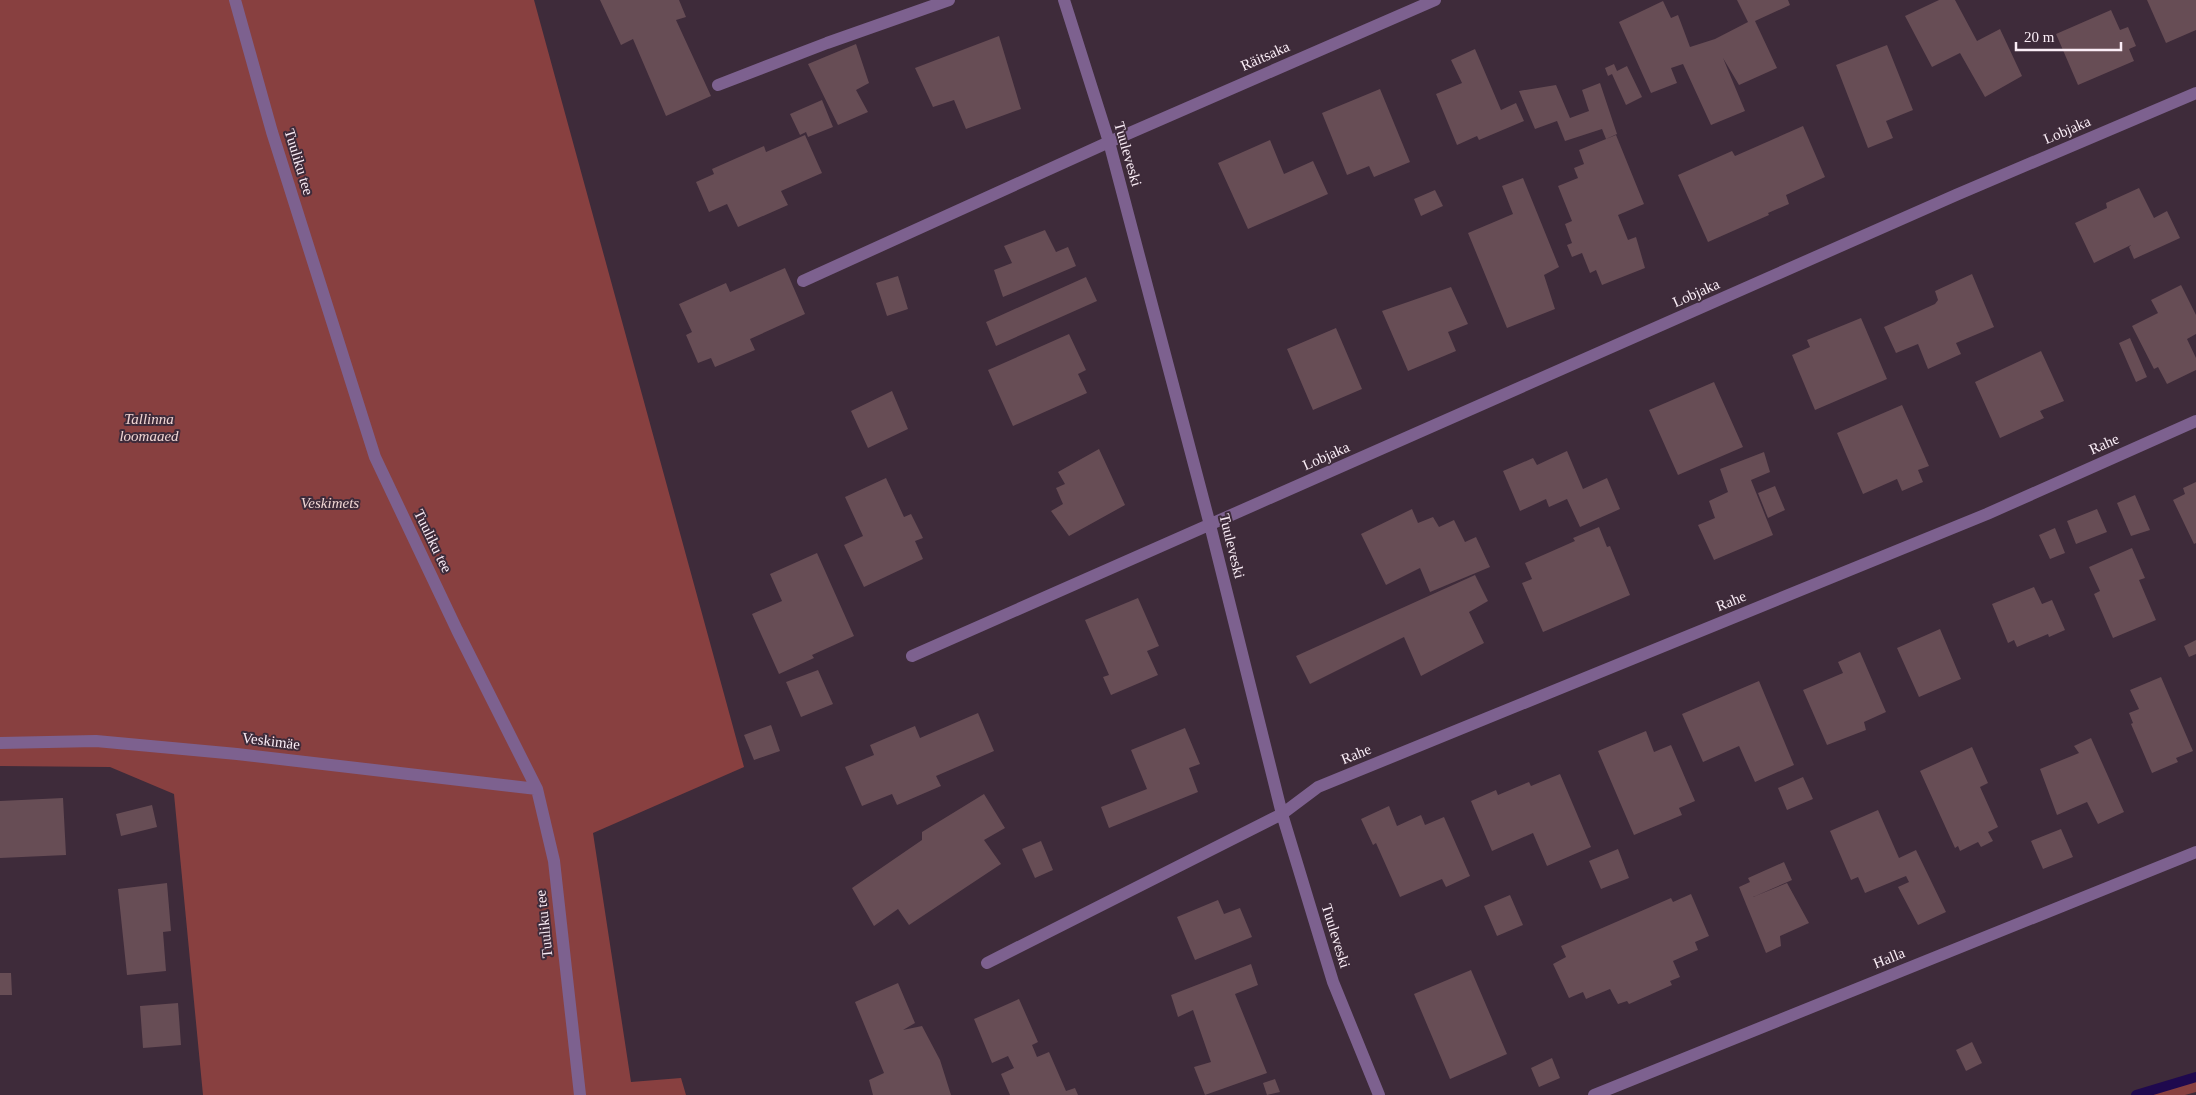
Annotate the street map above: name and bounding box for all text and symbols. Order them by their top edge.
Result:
scale bar [2016,20,2121,52]
text: 20 m [2024,29,2055,45]
street label: Räitsaka [1238,38,1292,74]
street label: Lobjaka [2041,113,2093,147]
street label: Tuuleveski [1111,120,1145,188]
street label: Tuuliku tee [281,127,317,197]
street label: Lobjaka [1670,276,1722,310]
park label: Tallinna loomaaed [119,411,179,444]
street label: Rahe [2087,430,2122,458]
street label: Lobjaka [1300,439,1352,473]
park label: Veskimets [301,495,359,511]
street label: Tuuliku tee [411,507,455,575]
street label: Tuuleveski [1216,512,1248,580]
street label: Rahe [1714,588,1749,614]
street label: Veskimäe [241,730,301,753]
street label: Rahe [1339,741,1374,767]
street label: Tuuliku tee [532,889,556,959]
street label: Tuuleveski [1319,902,1353,970]
street label: Halla [1871,944,1907,972]

